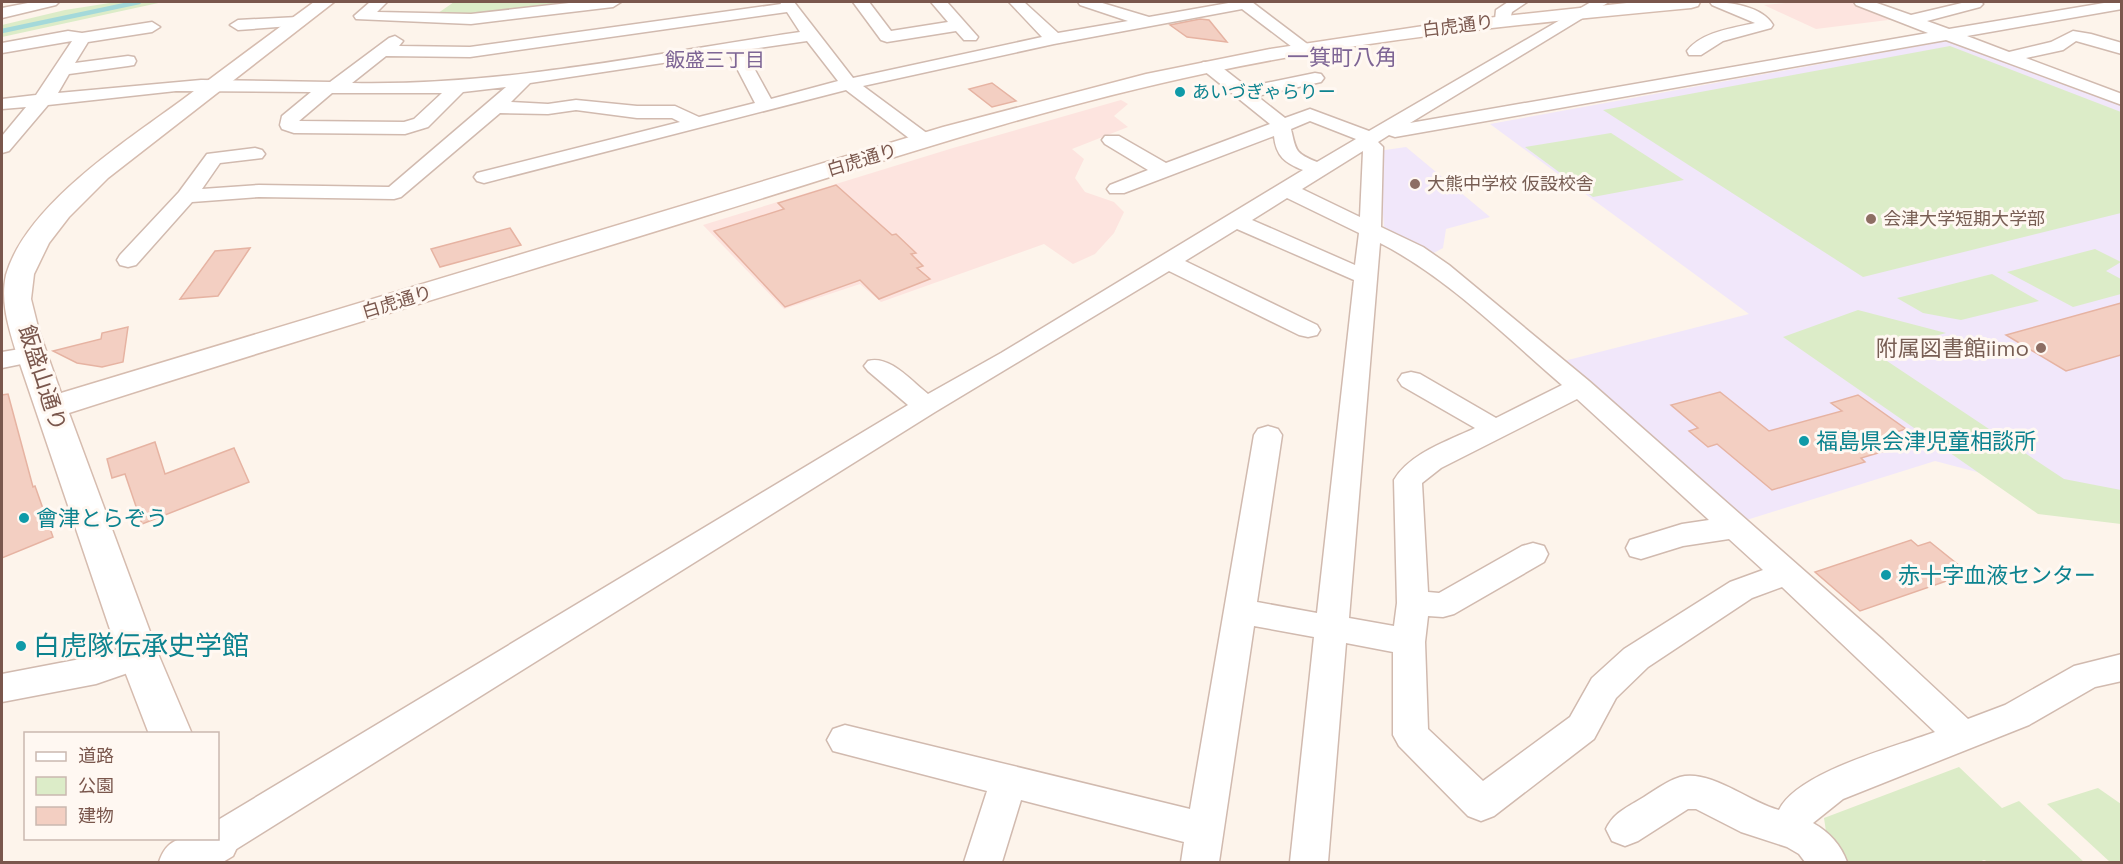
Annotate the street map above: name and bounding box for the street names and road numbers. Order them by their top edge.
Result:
street label: 白虎通り [1421,10,1495,41]
street label: 白虎通り [824,138,900,181]
street label: 白虎通り [359,280,435,323]
street label: 飯盛山通り [13,321,73,435]

